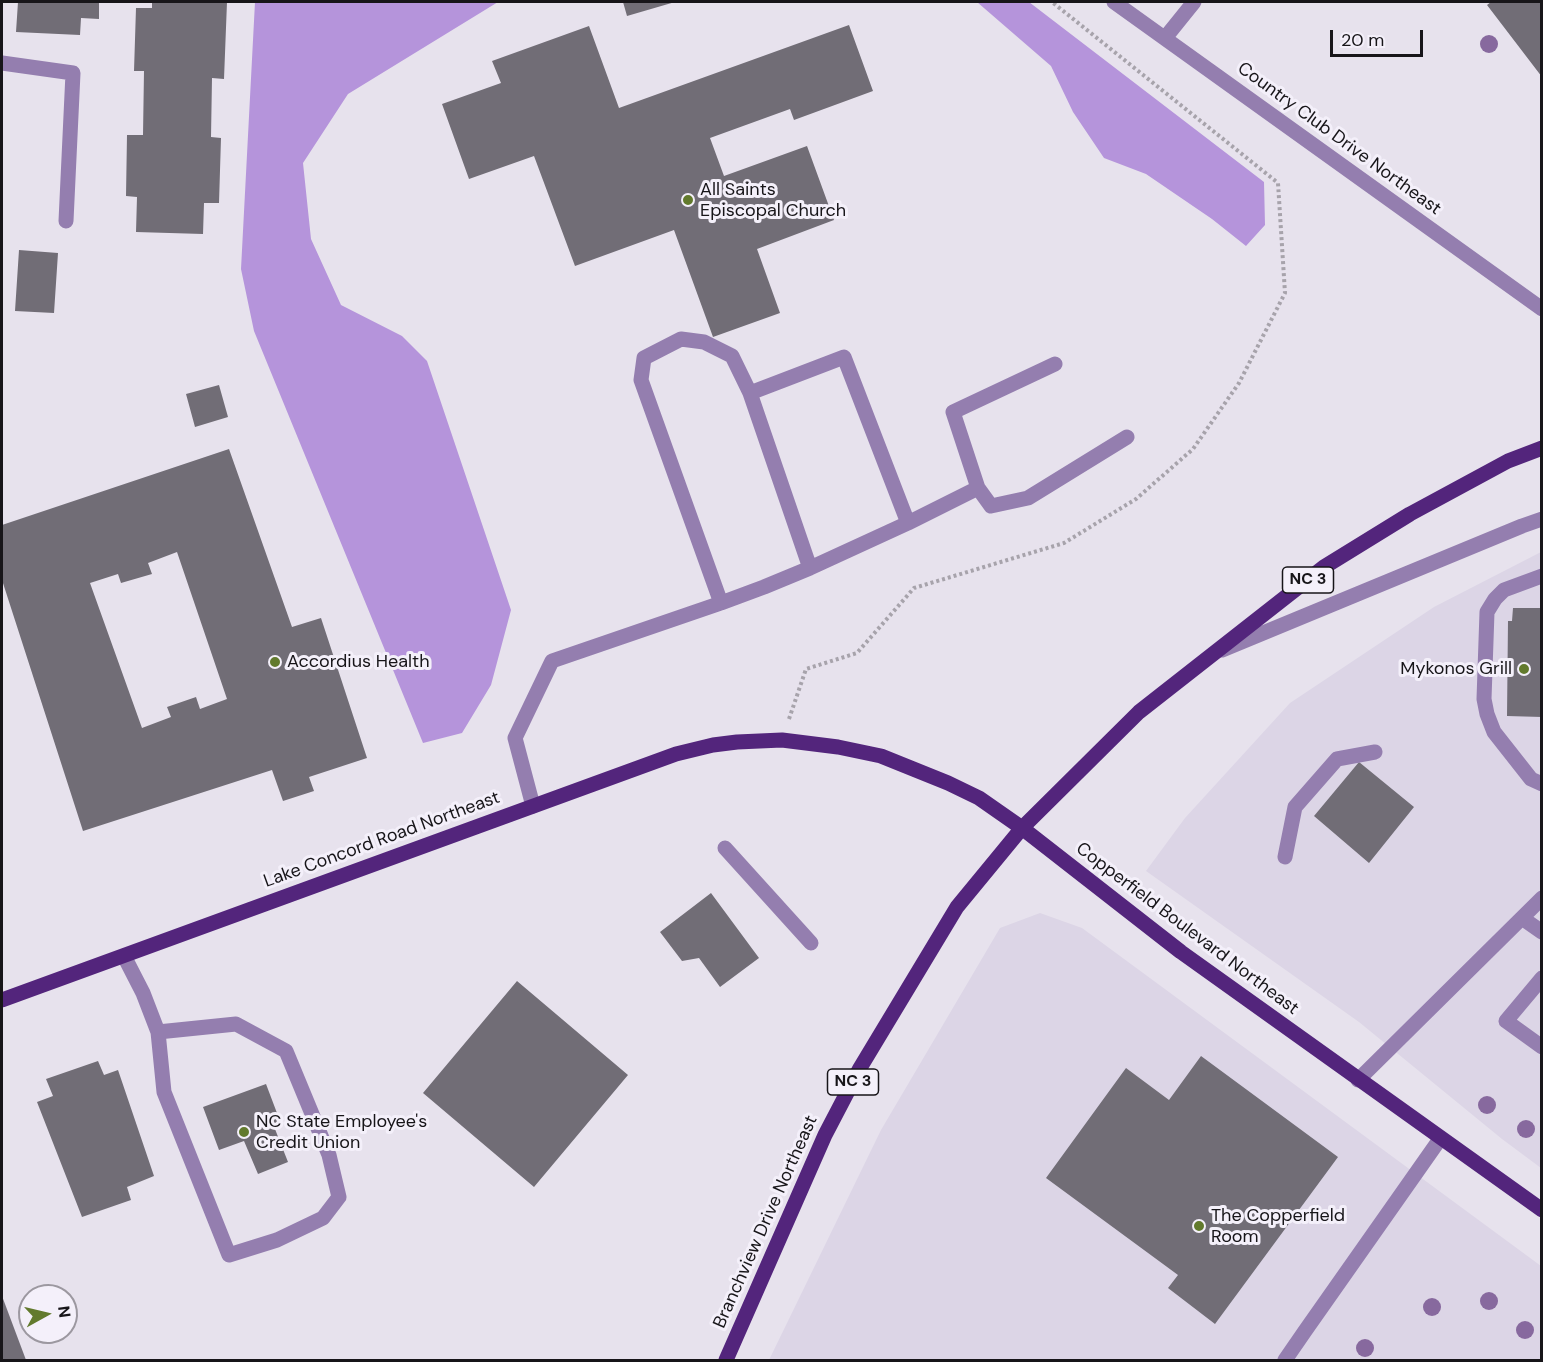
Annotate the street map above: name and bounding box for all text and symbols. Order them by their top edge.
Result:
scale bar [1333,18,1426,56]
text: 20 m [1341,28,1384,52]
street label: Country Club Drive Northeast [1233,58,1445,220]
place label: All Saints Episcopal Church [700,179,846,222]
marker: All Saints Episcopal Church [681,193,695,207]
road number: NC 3 [1282,567,1334,593]
place label: Accordius Health [287,651,429,673]
marker: Accordius Health [268,655,282,669]
place label: Mykonos Grill [1400,658,1512,680]
marker: Mykonos Grill [1517,662,1531,676]
street label: Lake Concord Road Northeast [261,787,503,893]
street label: Copperfield Boulevard Northeast [1071,838,1303,1020]
road number: NC 3 [828,1069,878,1095]
place label: NC State Employee's Credit Union [256,1111,427,1154]
street label: Branchview Drive Northeast [709,1112,823,1332]
marker: NC State Employee's Credit Union [237,1125,251,1139]
place label: The Copperfield Room [1211,1205,1345,1248]
marker: The Copperfield Room [1192,1219,1206,1233]
north arrow [18,1284,78,1344]
text: N [53,1304,76,1319]

